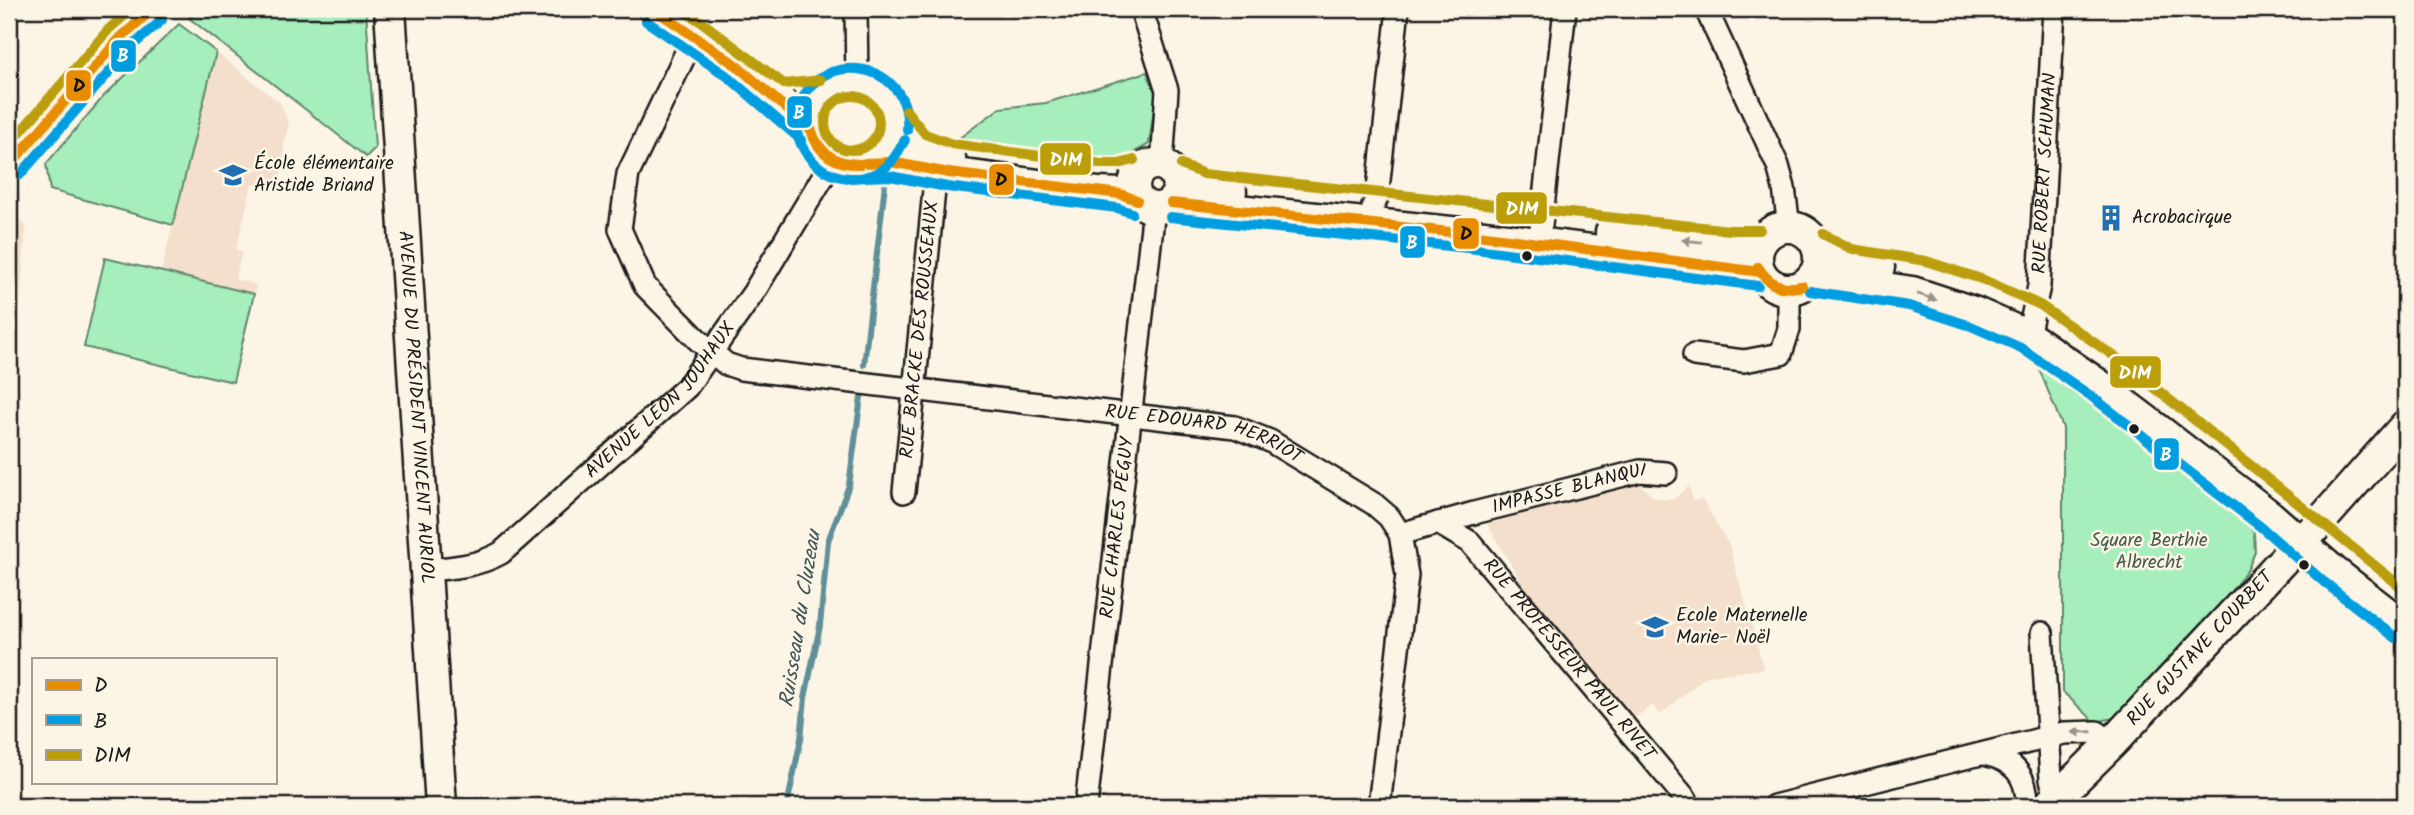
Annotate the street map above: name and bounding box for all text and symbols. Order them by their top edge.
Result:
line badge: B [110,39,137,73]
text: B [117,42,129,72]
line badge: D [65,69,92,102]
text: D [73,72,86,102]
street label: RUE ROBERT SCHUMAN [2025,72,2066,275]
line badge: B [786,95,813,129]
text: B [793,99,805,129]
line badge: DIM [1039,142,1092,176]
text: DIM [1050,146,1083,176]
place label: École élémentaire Aristide Briand [254,149,394,201]
school or university icon: École élémentaire Aristide Briand [218,160,248,190]
line badge: D [988,163,1015,196]
text: D [995,166,1008,196]
line badge: DIM [1495,191,1548,225]
text: DIM [1506,195,1539,225]
street label: RUE BRACKE DES ROUSSEAUX [892,199,948,460]
building icon: Acrobacirque [2096,203,2126,233]
place label: Acrobacirque [2132,203,2232,233]
line badge: D [1452,217,1480,250]
text: D [1460,220,1473,250]
line badge: B [1399,225,1426,259]
text: B [1406,229,1418,259]
street label: AVENUE DU PRÉSIDENT VINCENT AURIOL [389,230,442,585]
one-way arrow [1681,235,1703,246]
unlabelled marker [1520,249,1534,263]
one-way arrow [1917,293,1938,303]
street label: AVENUE LÉON JOUHAUX [578,316,743,486]
line badge: DIM [2109,355,2162,389]
text: DIM [2119,359,2152,389]
street label: RUE EDOUARD HERRIOT [1103,397,1310,473]
unlabelled marker [2127,422,2141,436]
street label: RUE CHARLES PÉGUY [1092,434,1143,620]
line badge: B [2153,437,2180,471]
text: B [2160,441,2172,471]
street label: IMPASSE BLANQUI [1489,456,1647,523]
water label: Ruisseau du Cluzeau [771,525,832,710]
park label: Square Berthie Albrecht [2090,526,2208,578]
street label: RUE PROFESSEUR PAUL RIVET [1475,552,1664,769]
unlabelled marker [2297,558,2311,572]
street label: RUE GUSTAVE COURBET [2120,563,2282,733]
place label: Ecole Maternelle Marie- Noël [1676,601,1808,653]
school or university icon: Ecole Maternelle Marie- Noël [1640,612,1670,642]
legend [32,658,276,784]
text: D [94,670,108,703]
text: B [94,706,107,739]
one-way arrow [2071,727,2093,738]
text: DIM [94,740,131,773]

